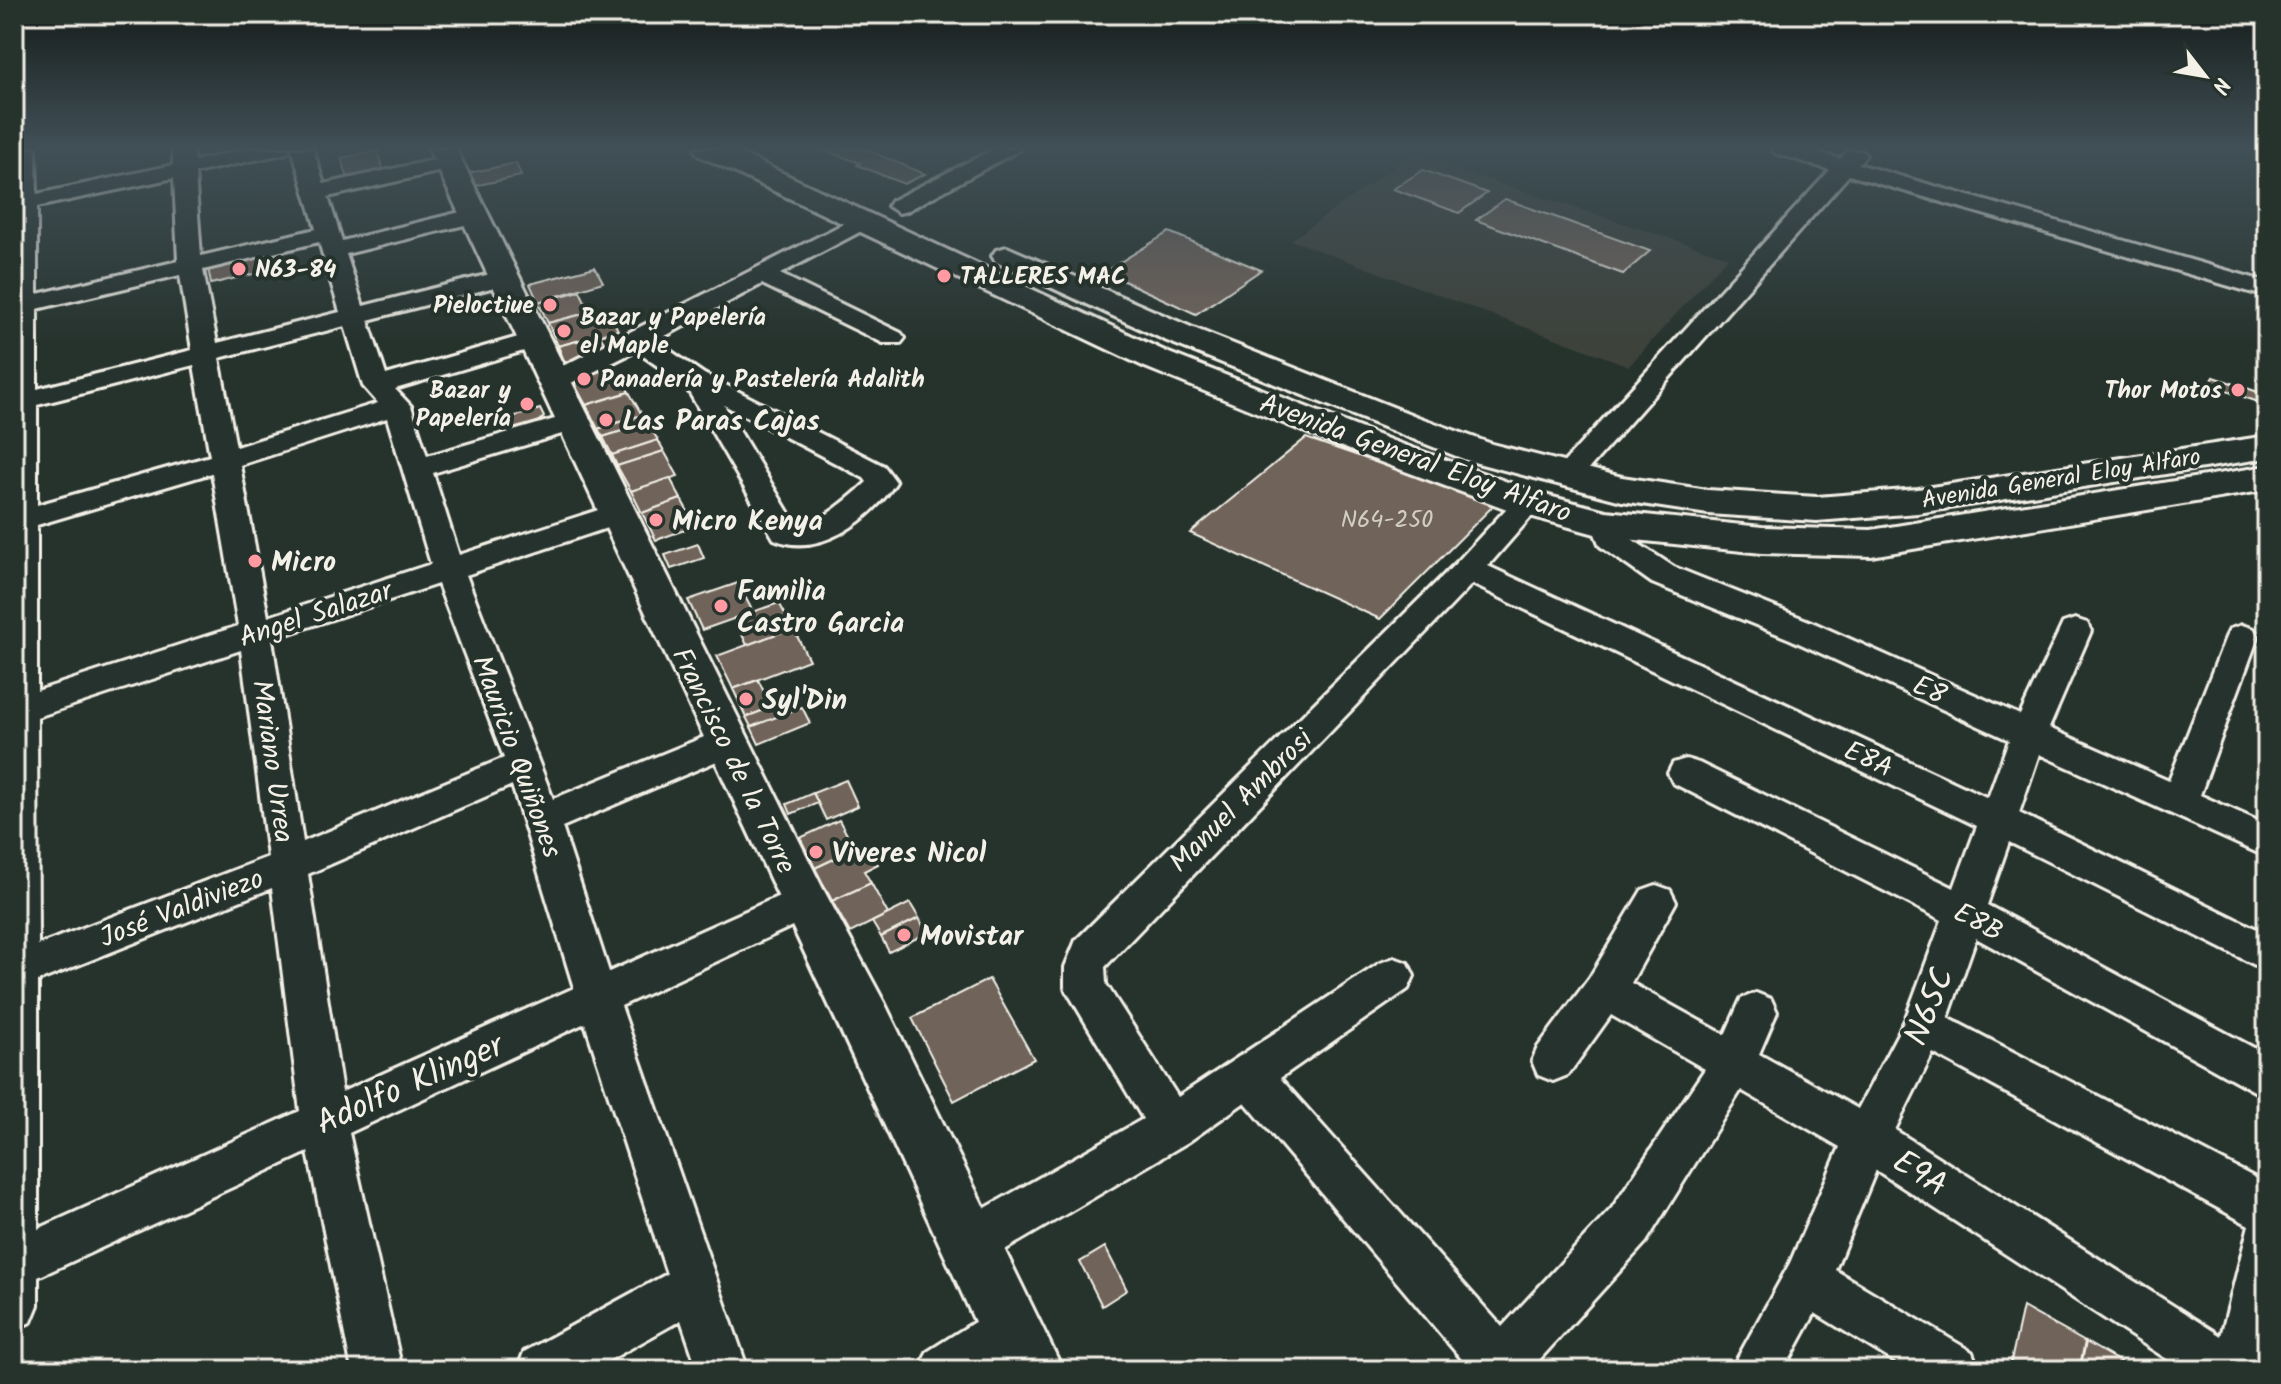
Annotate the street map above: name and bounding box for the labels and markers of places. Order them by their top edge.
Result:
place label: N63-84 [255,251,336,290]
place label: TALLERES MAC [960,258,1126,297]
marker: N63-84 [230,260,248,278]
marker: TALLERES MAC [935,267,953,285]
place label: Pieloctiue [433,287,534,326]
marker: Pieloctiue [541,296,559,314]
place label: Bazar y Papelería el Maple [580,299,766,366]
marker: Bazar y Papelería el Maple [555,322,573,340]
place label: Panadería y Pastelería Adalith [600,361,925,400]
marker: Panadería y Pastelería Adalith [575,370,593,388]
place label: Bazar y Papelería [416,372,512,439]
place label: Thor Motos [2104,372,2222,411]
marker: Thor Motos [2229,381,2247,399]
marker: Bazar y Papelería [518,395,536,413]
place label: Las Paras Cajas [622,400,820,445]
marker: Las Paras Cajas [597,411,615,429]
place label: Micro Kenya [672,500,823,545]
marker: Micro Kenya [647,511,665,529]
place label: Micro [271,541,336,586]
marker: Micro [246,552,264,570]
place label: Familia Castro Garcia [737,570,904,647]
marker: Familia Castro Garcia [712,597,730,615]
place label: Syl'Din [762,679,847,724]
marker: Syl'Din [737,690,755,708]
place label: Viveres Nicol [832,832,987,877]
marker: Viveres Nicol [807,843,825,861]
place label: Movistar [920,915,1025,960]
marker: Movistar [895,926,913,944]

